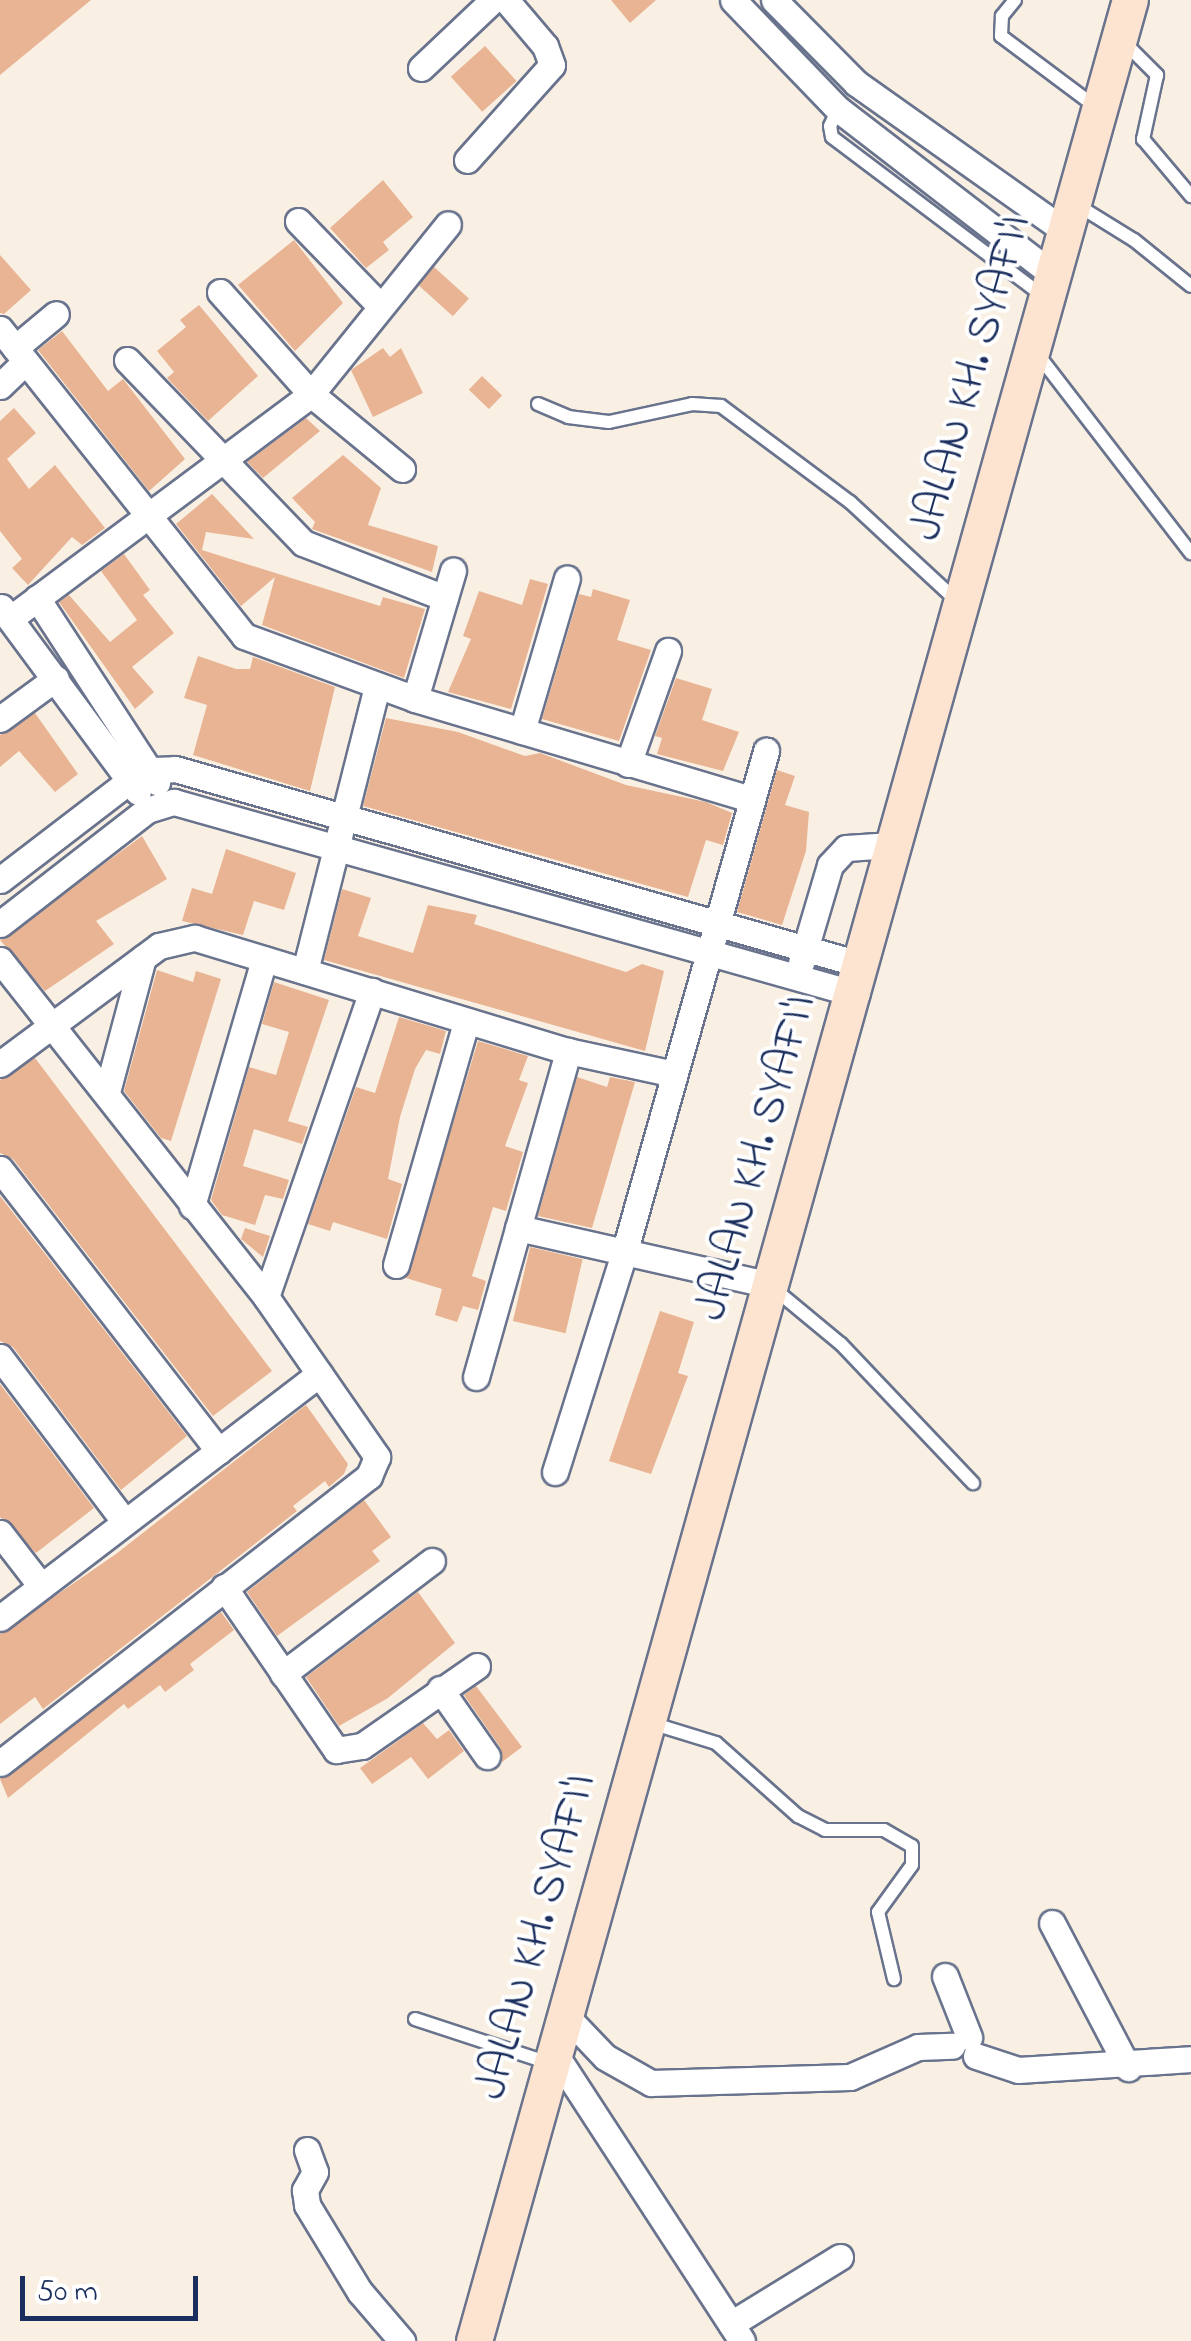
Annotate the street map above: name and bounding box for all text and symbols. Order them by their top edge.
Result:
street label: JALAN KH. SYAFI'I [901,209,1045,547]
street label: JALAN KH. SYAFI'I [686,989,830,1327]
street label: JALAN KH. SYAFI'I [466,1768,610,2106]
scale bar [25,2256,202,2318]
text: 50 m [37,2271,98,2315]

